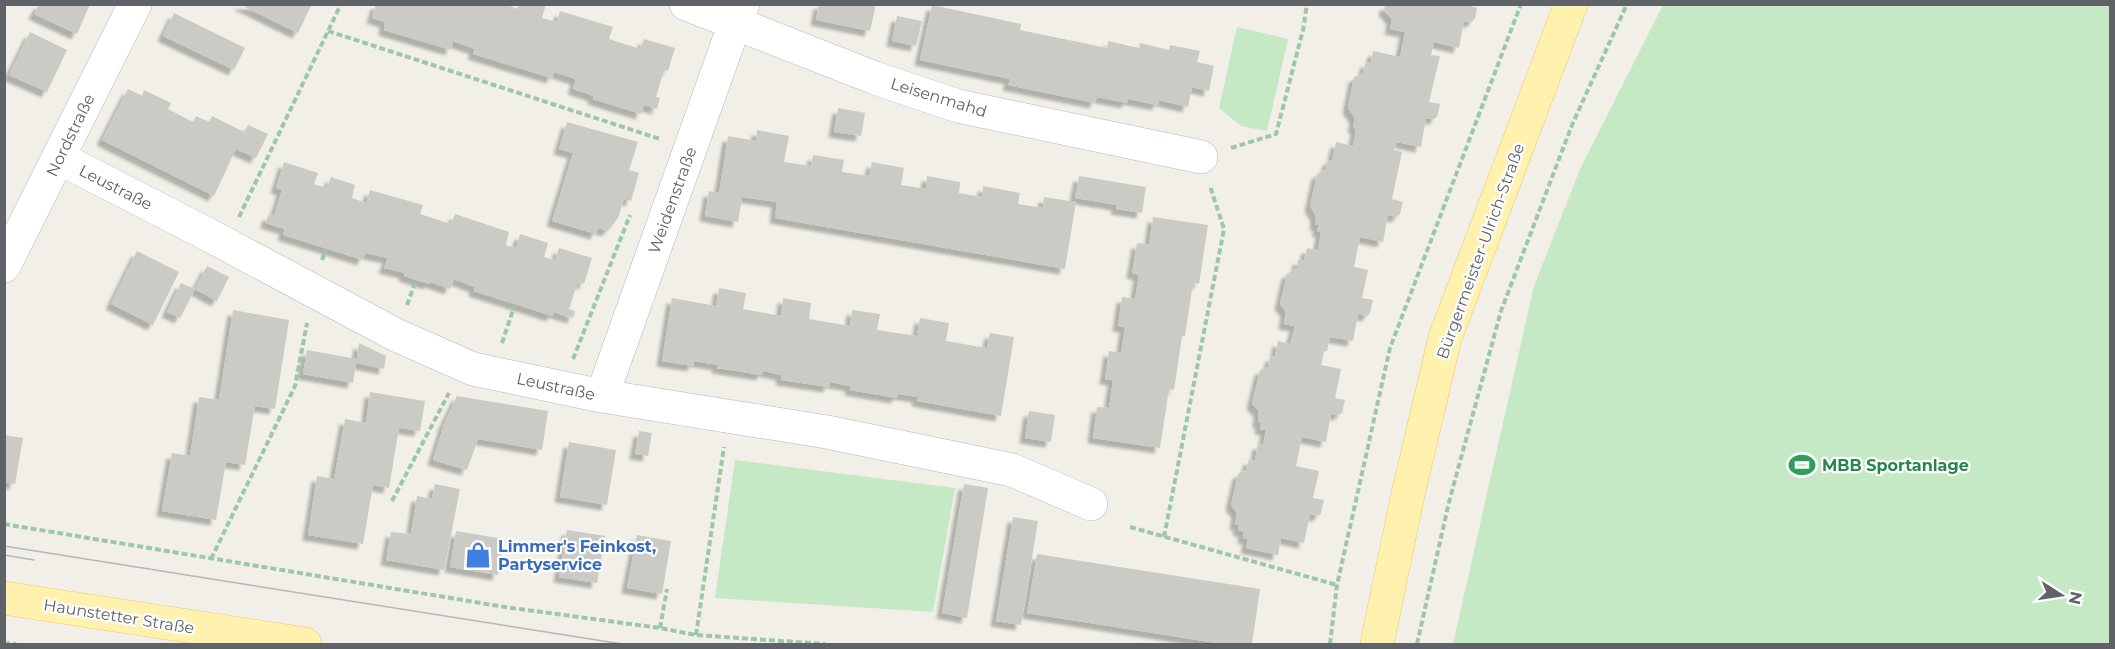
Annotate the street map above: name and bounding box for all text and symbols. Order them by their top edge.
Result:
street label: Leisenmahd [888,74,989,121]
street label: Nordstraße [42,91,99,180]
street label: Bürgermeister-Ulrich-Straße [1433,141,1528,362]
street label: Weidenstraße [644,144,701,256]
street label: Leustraße [76,161,156,214]
street label: Leustraße [515,369,597,404]
sports icon: MBB Sportanlage [1787,450,1817,480]
place label: MBB Sportanlage [1822,456,1969,475]
place label: Limmer's Feinkost, Partyservice [498,537,656,574]
shop icon: Limmer's Feinkost, Partyservice [463,540,493,570]
north arrow [2031,565,2091,625]
text: N [2065,590,2086,606]
street label: Haunstetter Straße [42,595,196,638]

